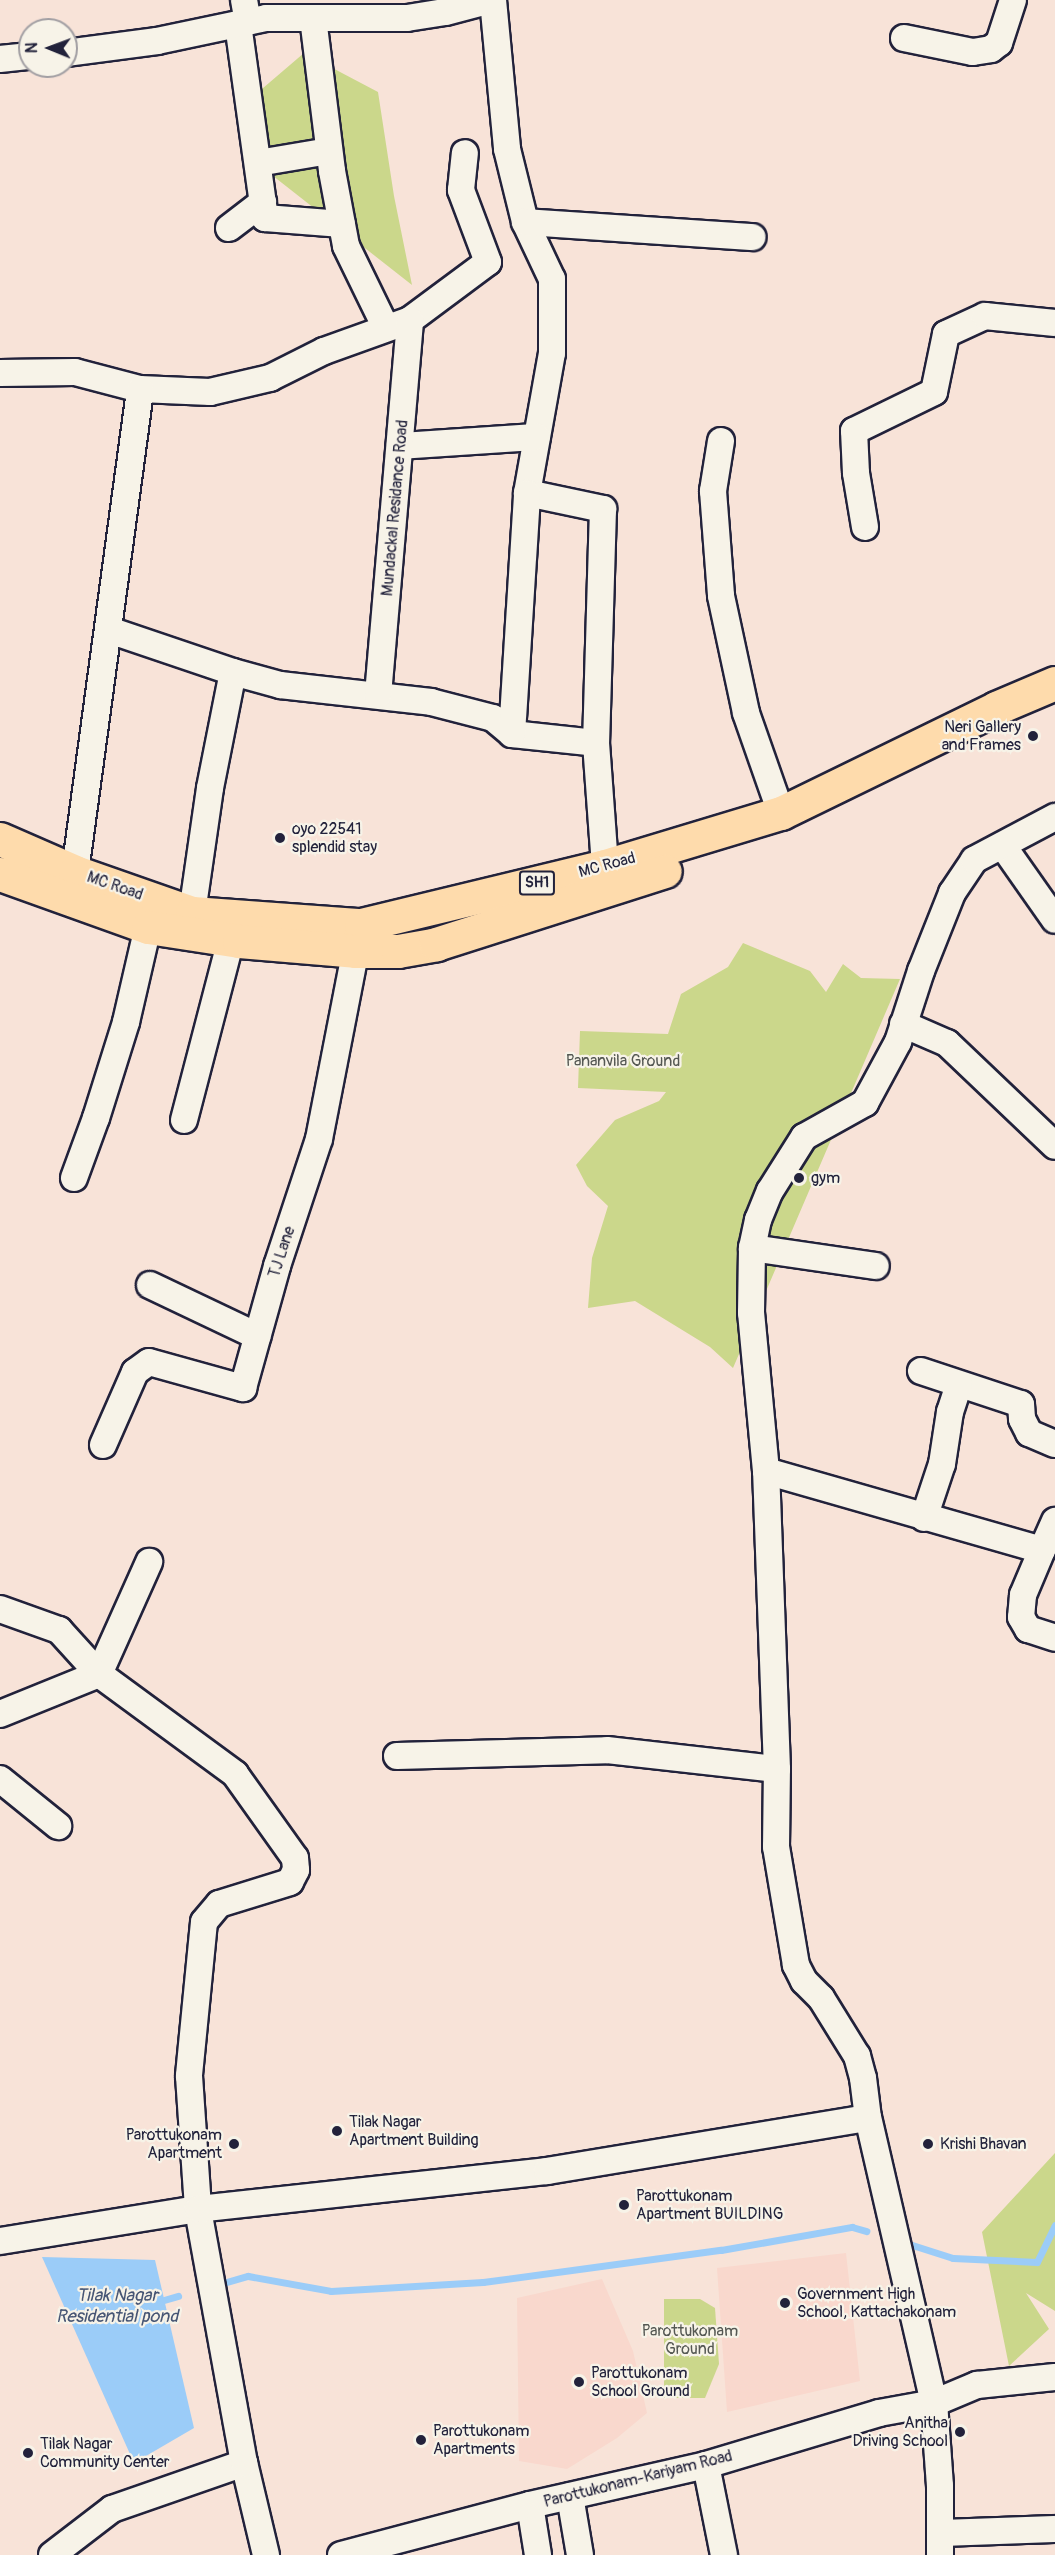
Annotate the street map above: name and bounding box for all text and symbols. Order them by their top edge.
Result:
north arrow [18,18,78,78]
text: N [22,42,42,53]
street label: Mundackal Residance Road [378,419,412,597]
place label: Neri Gallery and Frames [942,717,1021,755]
marker: Neri Gallery and Frames [1026,729,1040,743]
place label: oyo 22541 splendid stay [292,819,377,857]
marker: oyo 22541 splendid stay [273,831,287,845]
street label: MC Road [577,848,637,882]
street label: MC Road [84,867,146,905]
road number: SH1 [518,871,556,895]
park label: Pananvila Ground [566,1051,680,1071]
place label: gym [811,1168,840,1188]
marker: gym [792,1171,806,1185]
street label: TJ Lane [265,1224,299,1280]
place label: Tilak Nagar Apartment Building [349,2112,479,2150]
marker: Tilak Nagar Apartment Building [330,2124,344,2138]
place label: Parottukonam Apartment [126,2125,222,2163]
place label: Krishi Bhavan [940,2134,1027,2154]
marker: Parottukonam Apartment [227,2137,241,2151]
marker: Krishi Bhavan [921,2137,935,2151]
place label: Parottukonam Apartment BUILDING [636,2186,783,2224]
marker: Parottukonam Apartment BUILDING [617,2198,631,2212]
place label: Government High School, Kattachakonam [797,2284,956,2322]
water label: Tilak Nagar Residential pond [56,2286,178,2328]
marker: Government High School, Kattachakonam [778,2296,792,2310]
park label: Parottukonam Ground [642,2321,738,2359]
place label: Parottukonam School Ground [591,2363,690,2401]
marker: Parottukonam School Ground [572,2375,586,2389]
place label: Anitha Driving School [853,2413,948,2451]
place label: Parottukonam Apartments [433,2421,529,2459]
marker: Anitha Driving School [953,2425,967,2439]
marker: Parottukonam Apartments [414,2433,428,2447]
place label: Tilak Nagar Community Center [40,2434,169,2472]
marker: Tilak Nagar Community Center [21,2446,35,2460]
street label: Parottukonam-Kariyam Road [542,2446,734,2512]

